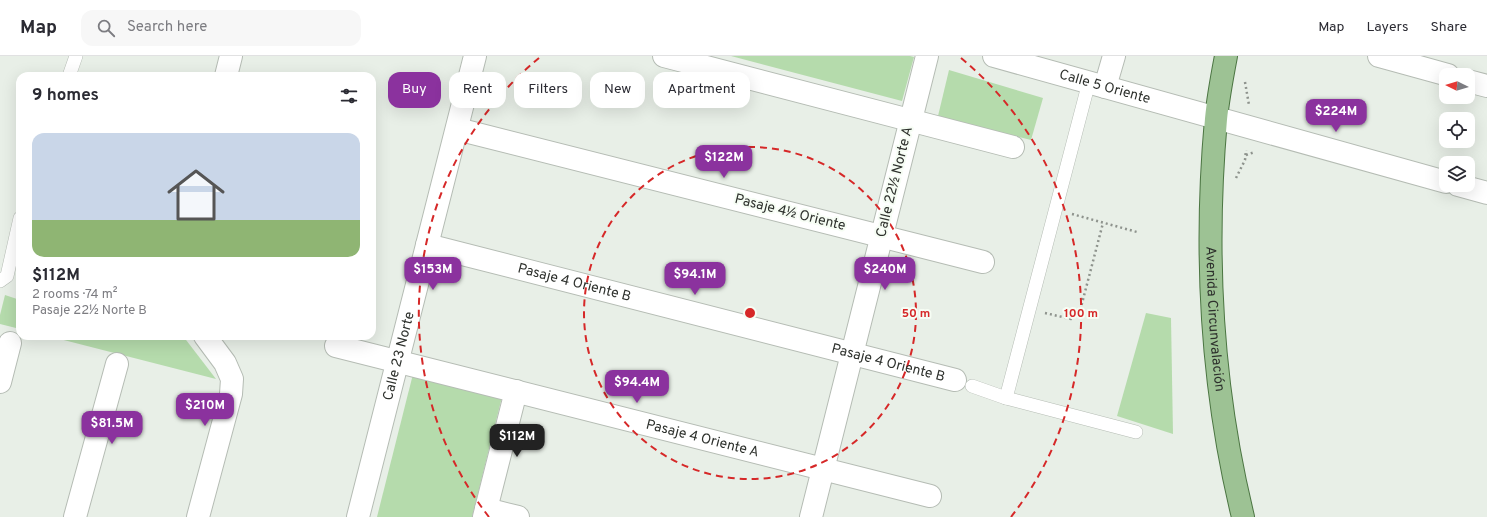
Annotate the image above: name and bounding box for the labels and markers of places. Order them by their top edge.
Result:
pin: $224M [1308,99,1364,133]
pin: $122M [696,145,752,179]
pin: $153M [405,257,461,291]
pin: $240M [857,257,913,291]
pin: $94.1M [662,262,728,296]
centre of rings [743,306,757,320]
pin: $94.4M [604,370,670,404]
pin: $210M [177,393,233,427]
pin: $81.5M [79,411,145,445]
pin: $112M [489,424,545,458]

